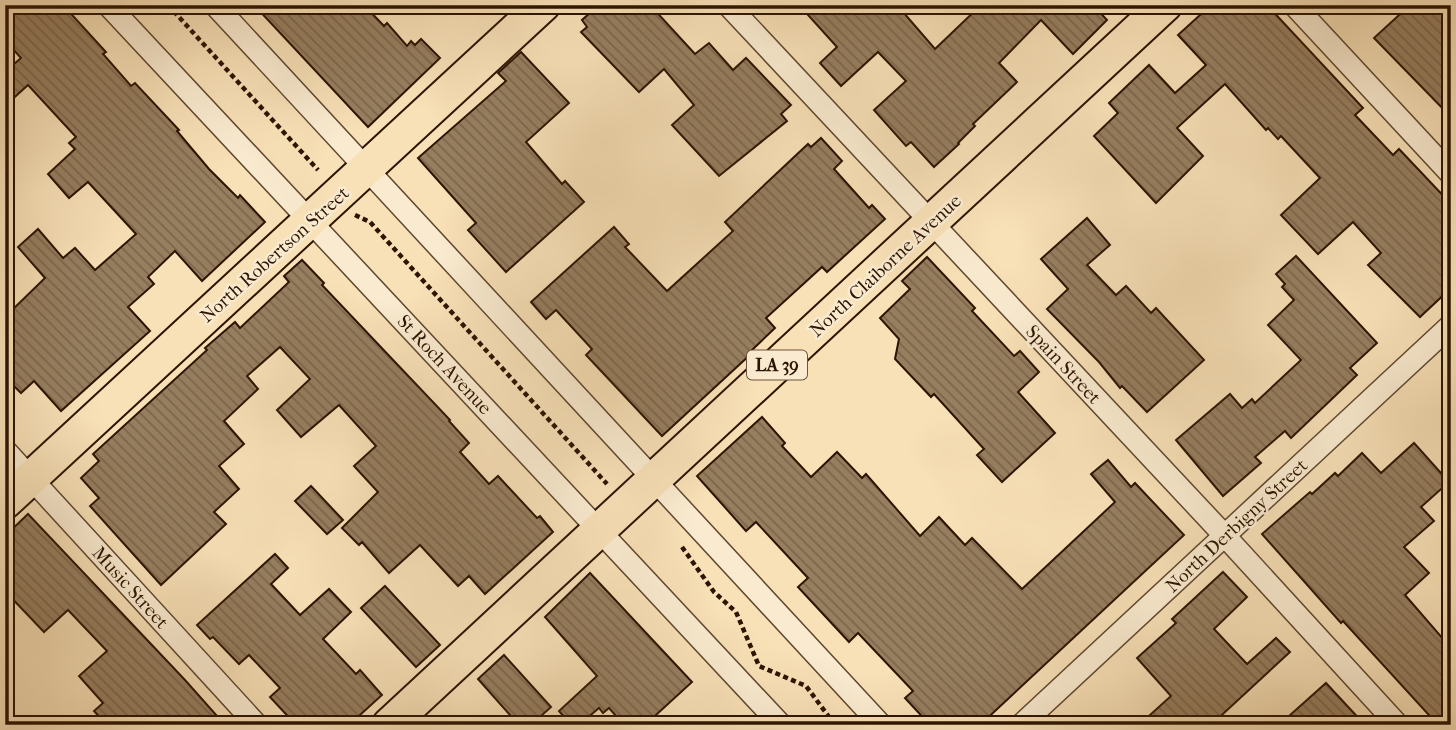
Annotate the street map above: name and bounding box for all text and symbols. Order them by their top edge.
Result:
street label: North Robertson Street [196,182,354,327]
street label: North Claiborne Avenue [805,190,966,342]
street label: St Roch Avenue [393,310,496,419]
street label: Spain Street [1021,321,1105,409]
road number: LA 39 [747,351,807,380]
street label: North Derbigny Street [1161,454,1312,597]
street label: Music Street [88,542,173,633]

